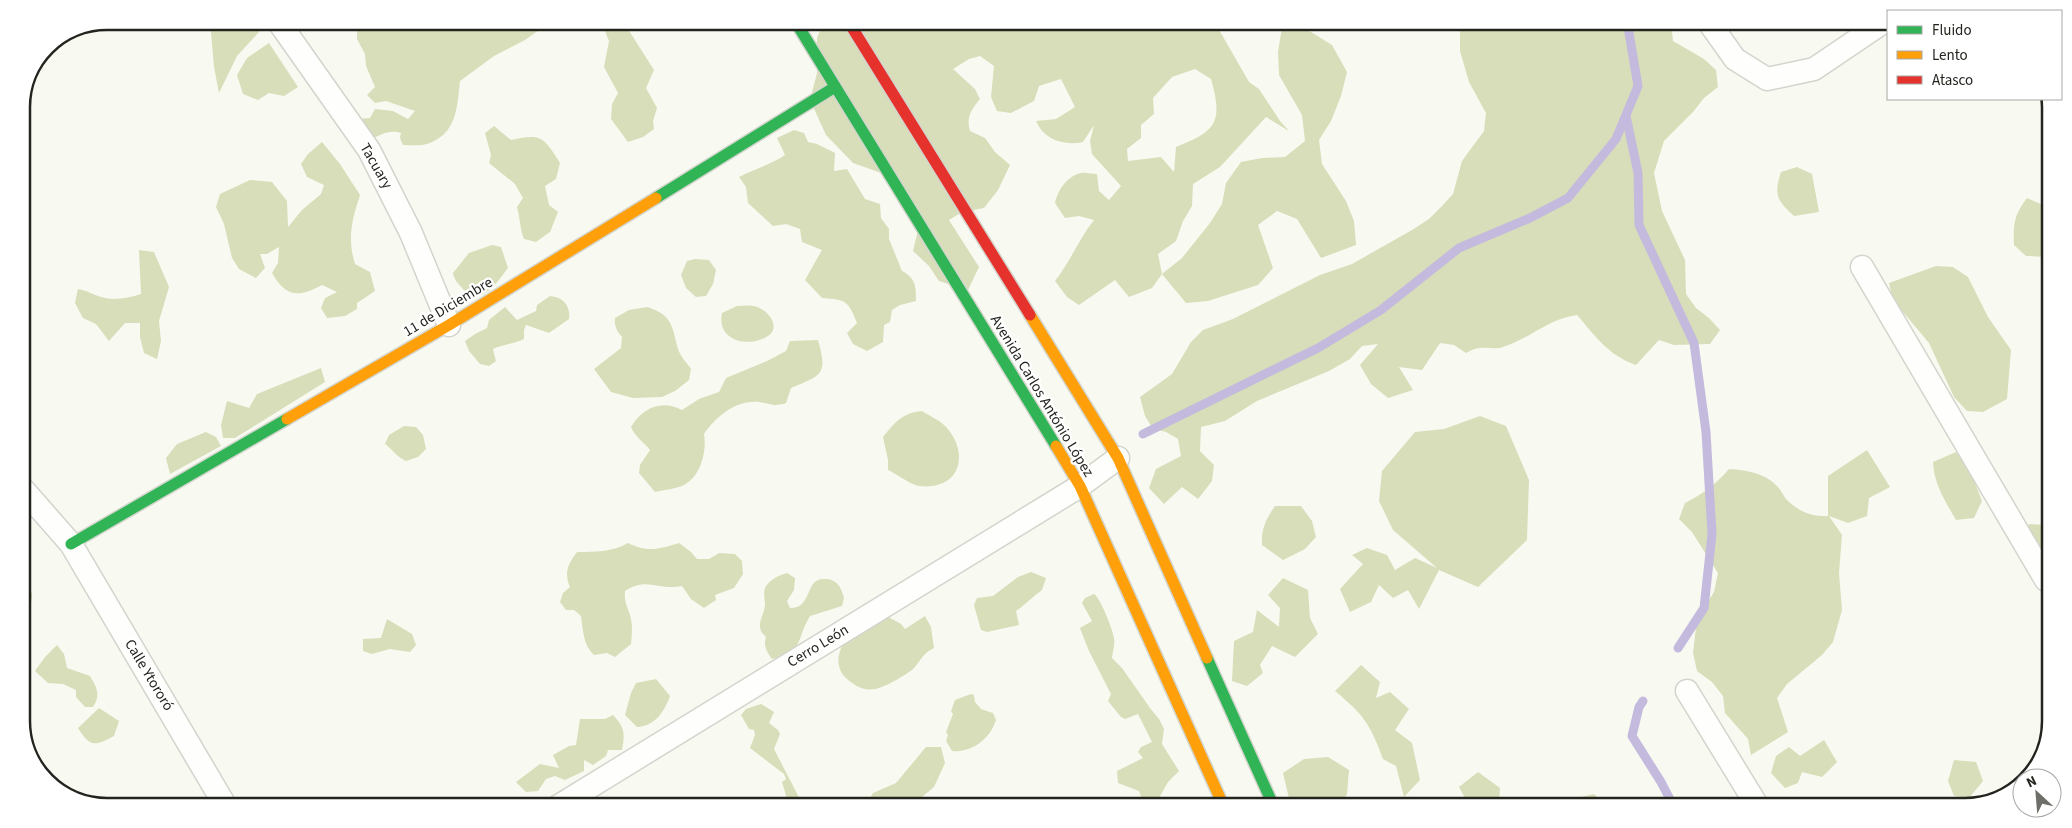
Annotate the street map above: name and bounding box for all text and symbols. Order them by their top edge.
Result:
legend [1887,10,2062,100]
text: Fluido [1932,20,1972,41]
text: Lento [1932,45,1968,66]
text: Atasco [1932,70,1973,91]
street label: Tacuary [354,139,398,193]
street label: 11 de Diciembre [399,272,497,342]
street label: Avenida Carlos António López [985,311,1099,481]
street label: Cerro León [783,619,853,673]
street label: Calle Ytororó [119,635,179,715]
north arrow [2012,768,2062,818]
text: N [2023,771,2040,793]

